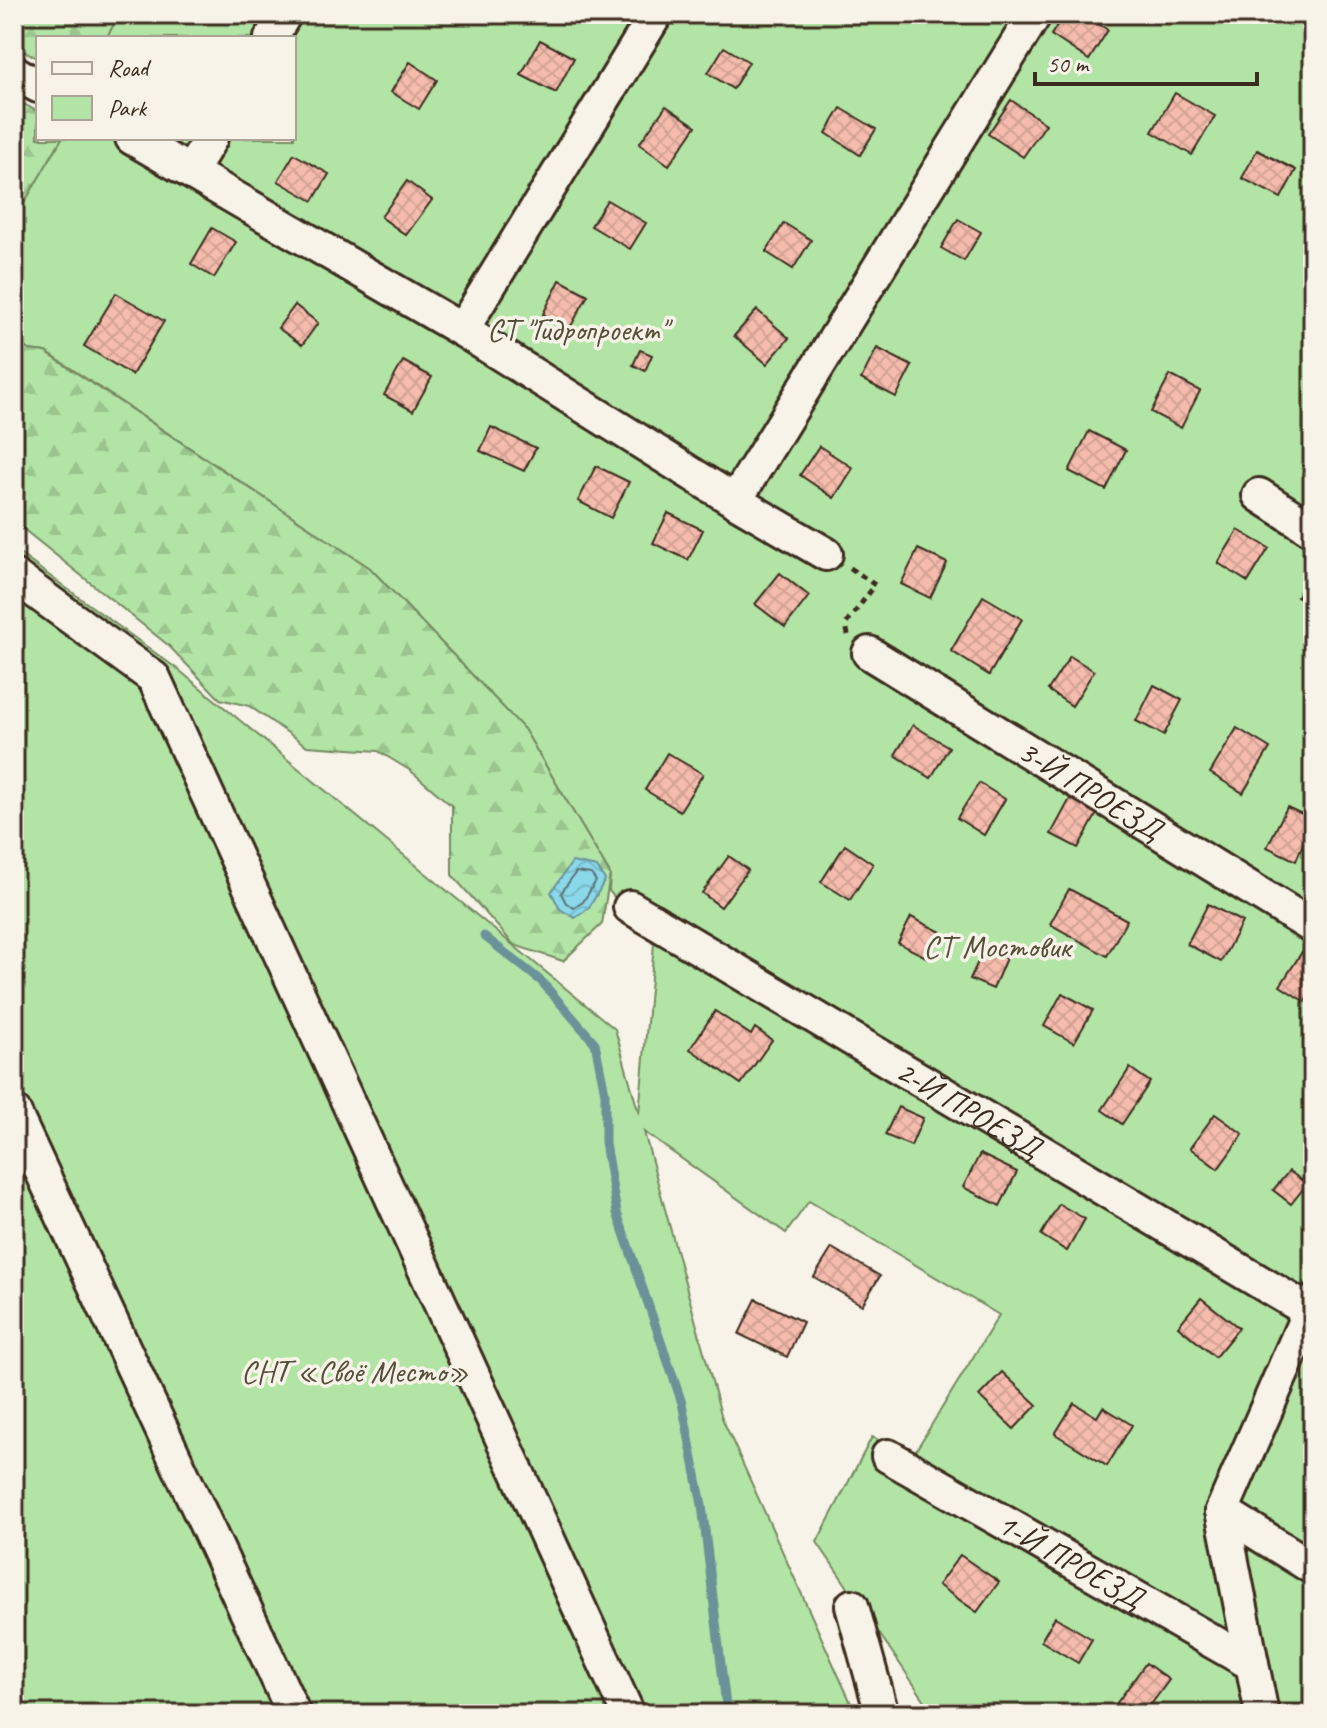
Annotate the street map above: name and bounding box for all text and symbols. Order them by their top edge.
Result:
legend [36,36,296,140]
scale bar [1035,36,1257,86]
text: 50 m [1047,49,1090,79]
text: Road [108,53,152,83]
text: Park [108,93,148,123]
park label: СТ "Гидропроект" [487,309,673,350]
street label: 3-Й ПРОЕЗД [1011,730,1171,851]
park label: СТ Мостовик [923,926,1074,967]
street label: 2-Й ПРОЕЗД [889,1050,1050,1169]
park label: СНТ «Своё Место» [241,1351,469,1392]
street label: 1-Й ПРОЕЗД [990,1503,1152,1620]

